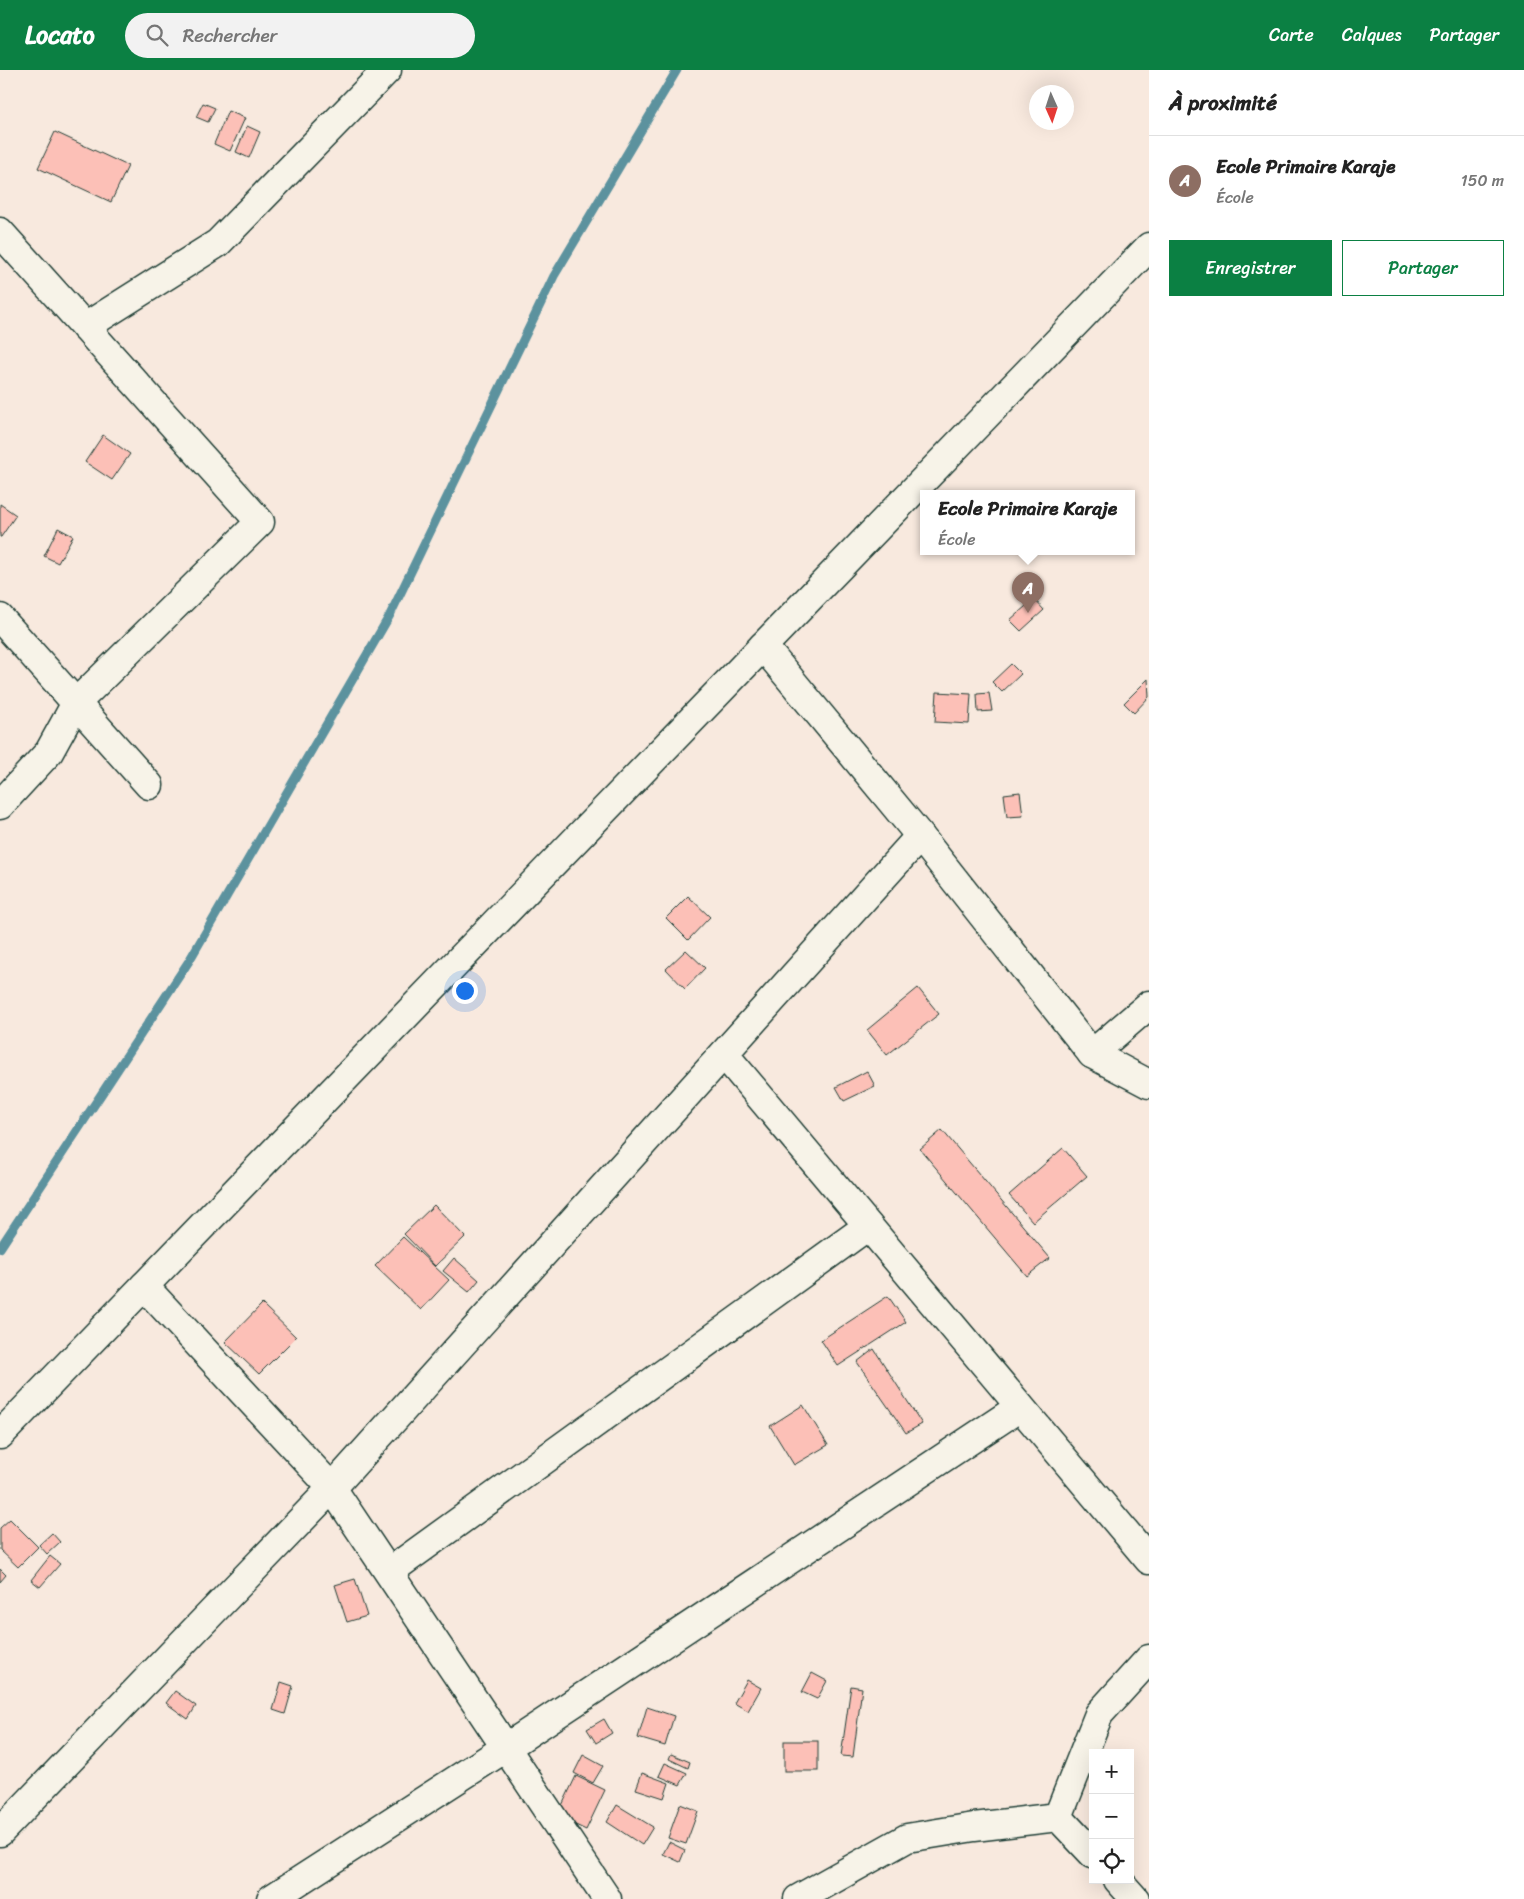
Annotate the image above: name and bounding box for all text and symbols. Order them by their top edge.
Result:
search box [125,13,475,58]
text: Locato [25,14,95,56]
text: Rechercher [183,19,277,52]
text: Carte [1269,19,1314,51]
text: Calques [1342,19,1402,51]
text: Partager [1430,19,1499,51]
icon: search [143,21,171,49]
text: À proximité [1169,84,1277,122]
north arrow [1029,85,1074,130]
text: Ecole Primaire Karaje [1216,150,1395,183]
text: A [1180,166,1190,195]
text: 150 m [1461,166,1504,195]
text: École [1216,183,1254,212]
button: Enregistrer [1169,240,1332,296]
button: Partager [1342,240,1504,296]
popup [920,490,1135,555]
text: Ecole Primaire Karaje [938,492,1117,525]
text: École [938,525,976,554]
pin: A [1012,572,1044,613]
your location [452,978,478,1004]
map controls [1089,1749,1134,1884]
button: + [1089,1749,1134,1794]
button: − [1089,1794,1134,1839]
button: locate [1089,1839,1134,1884]

